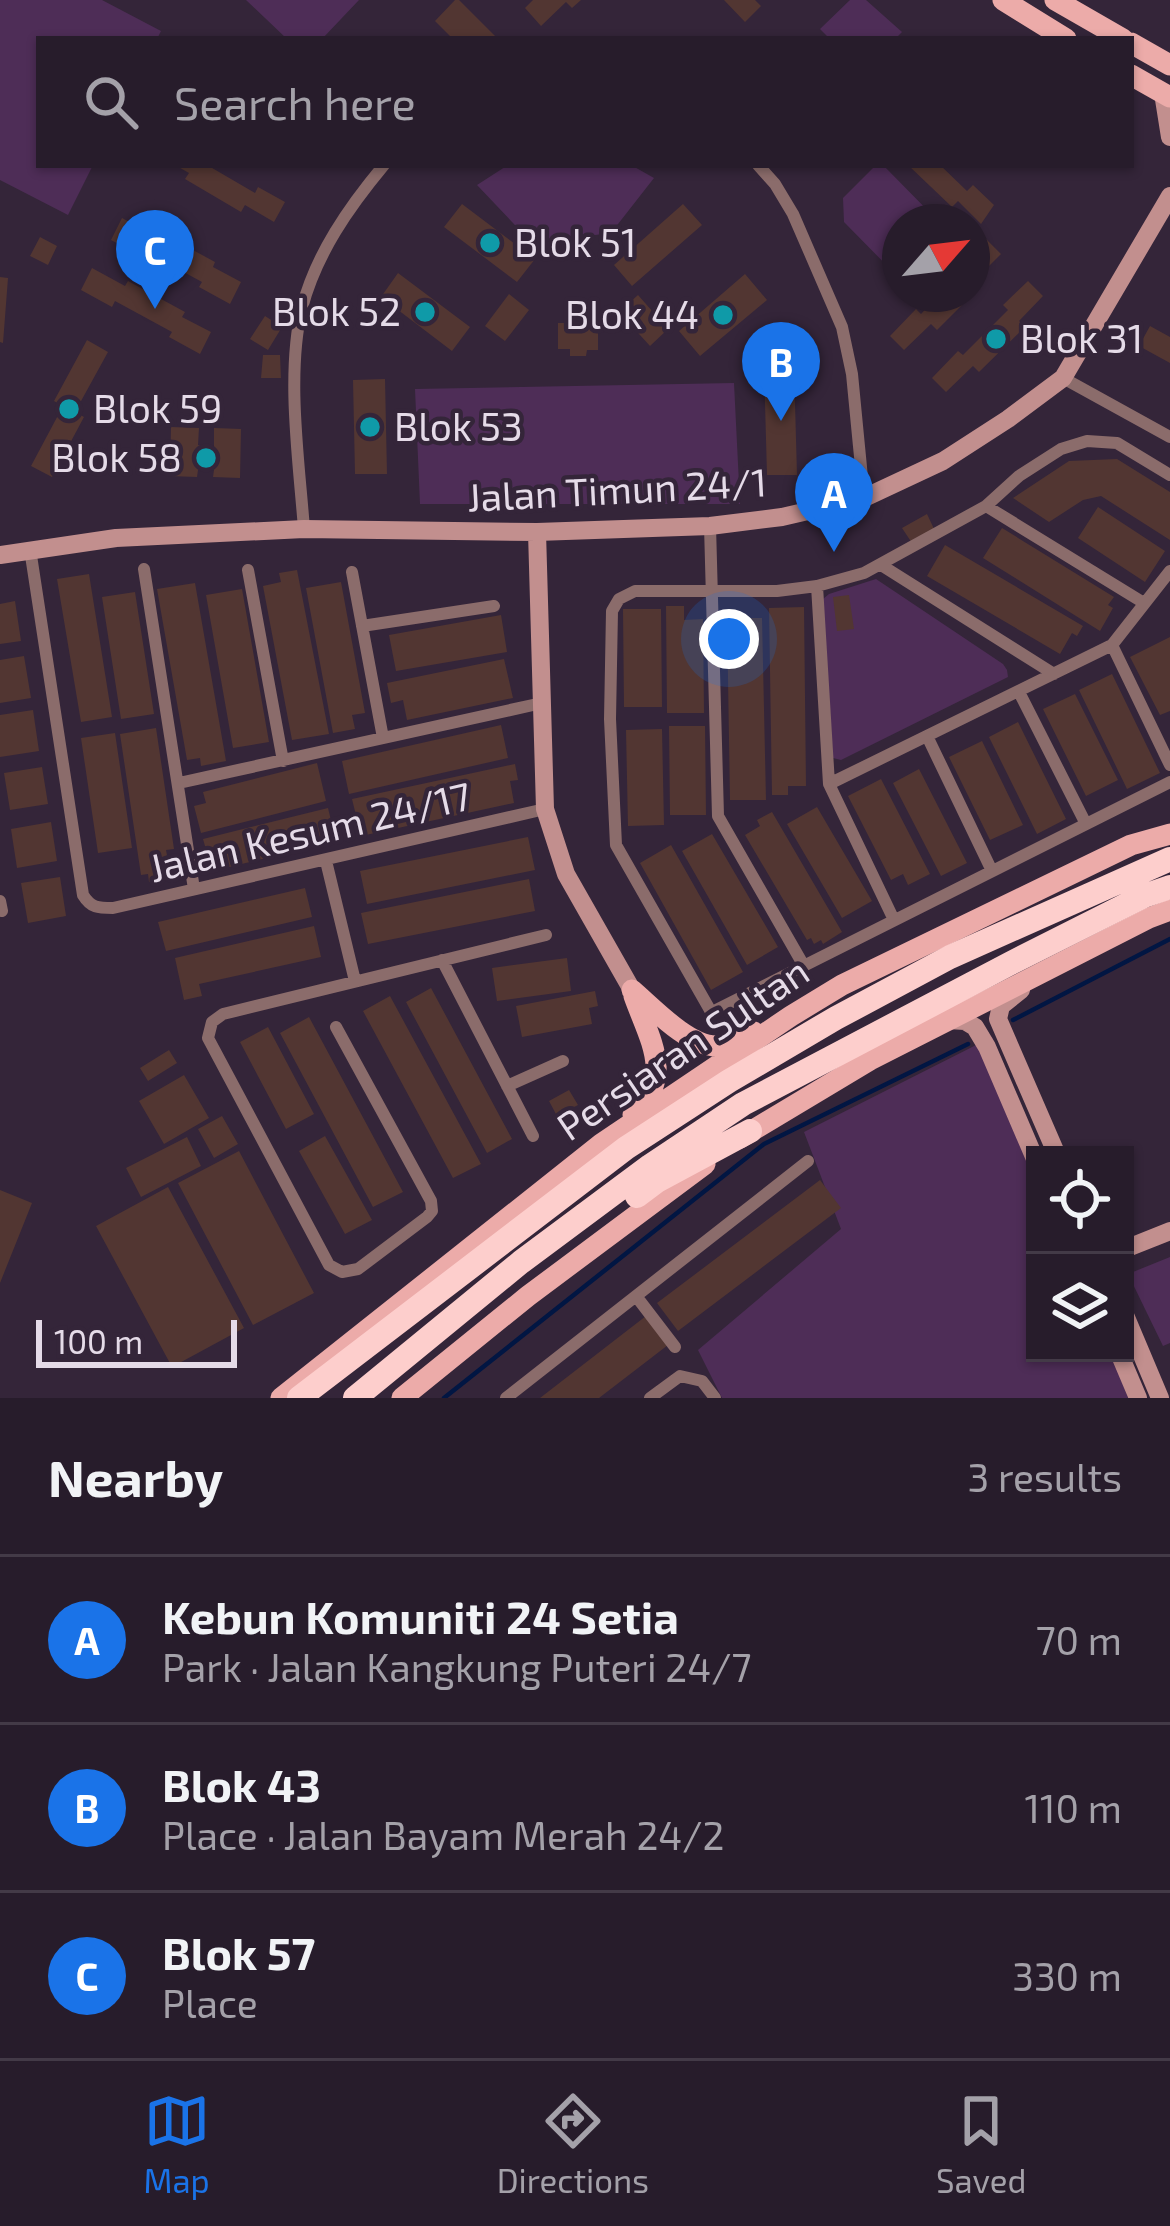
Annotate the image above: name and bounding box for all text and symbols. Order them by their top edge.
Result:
search box [36,36,1134,168]
icon: search [78,69,144,135]
text: Search here [174,75,416,129]
north arrow [882,204,990,312]
pin: C [116,210,194,309]
place label: Blok 51 [514,218,637,265]
marker: Blok 51 [477,230,503,256]
place label: Blok 52 [272,287,401,334]
place label: Blok 44 [565,290,699,337]
marker: Blok 52 [412,299,438,325]
marker: Blok 44 [710,302,736,328]
place label: Blok 31 [1020,314,1143,361]
pin: B [742,322,820,421]
marker: Blok 31 [983,326,1009,352]
place label: Blok 59 [93,384,222,431]
marker: Blok 59 [56,396,82,422]
place label: Blok 53 [394,402,523,449]
marker: Blok 53 [357,414,383,440]
place label: Blok 58 [51,433,182,480]
marker: Blok 58 [193,445,219,471]
pin: A [795,453,873,552]
street label: Jalan Timun 24/1 [466,457,768,520]
your location [699,609,759,669]
street label: Jalan Kesum 24/17 [144,771,475,890]
street label: Persiaran Sultan [548,946,817,1149]
map controls [1026,1146,1134,1362]
button: locate [1026,1146,1134,1254]
button: layers [1026,1254,1134,1362]
scale bar [36,1314,237,1367]
text: 100 m [54,1321,143,1361]
text: Nearby [48,1446,223,1507]
text: 3 results [968,1453,1122,1500]
text: Kebun Komuniti 24 Setia [162,1589,679,1643]
text: A [74,1616,100,1663]
text: 70 m [1036,1616,1122,1663]
text: Park · Jalan Kangkung Puteri 24/7 [162,1643,751,1690]
text: Blok 43 [162,1757,321,1811]
text: B [75,1784,99,1831]
text: 110 m [1025,1784,1122,1831]
text: Place · Jalan Bayam Merah 24/2 [162,1811,724,1858]
text: Blok 57 [162,1925,315,1979]
text: C [76,1952,98,1999]
text: 330 m [1012,1952,1122,1999]
text: Place [162,1979,258,2026]
tab: Map [144,2088,210,2200]
tab: Directions [497,2088,649,2200]
tab: Saved [936,2088,1026,2200]

